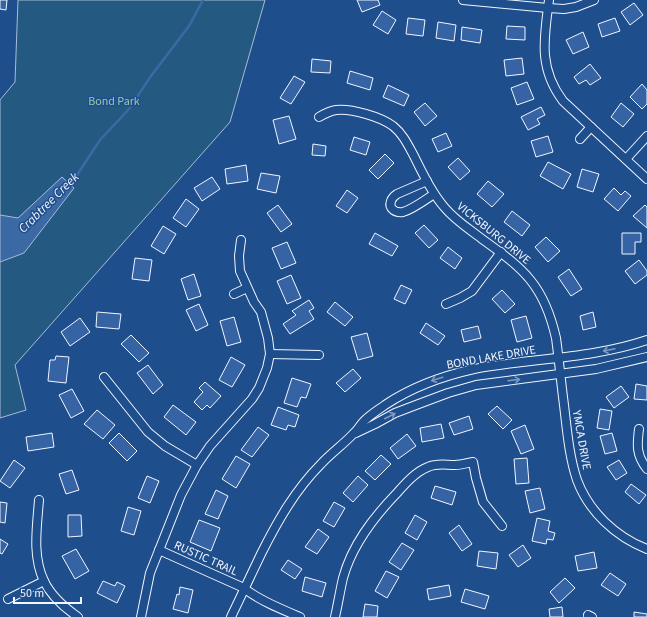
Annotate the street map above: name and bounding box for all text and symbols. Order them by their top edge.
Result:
park label: Bond Park [88,93,140,110]
water label: Crabtree Creek [14,168,84,237]
street label: VICKSBURG DRIVE [453,198,534,269]
street label: BOND LAKE DRIVE [445,341,537,374]
one-way arrow [603,347,616,355]
one-way arrow [431,376,444,383]
one-way arrow [507,376,520,384]
street label: YMCA DRIVE [568,408,595,471]
one-way arrow [384,412,396,419]
street label: RUSTIC TRAIL [171,537,241,580]
scale bar [14,579,81,605]
text: 50 m [20,585,44,602]

